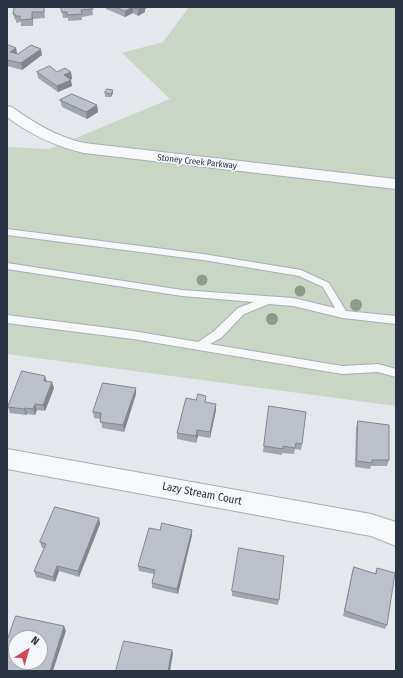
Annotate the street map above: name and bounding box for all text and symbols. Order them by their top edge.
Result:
street label: Stoney Creek Parkway [157,152,237,172]
street label: Lazy Stream Court [161,480,243,508]
north arrow [8,630,48,670]
text: N [28,634,41,648]

